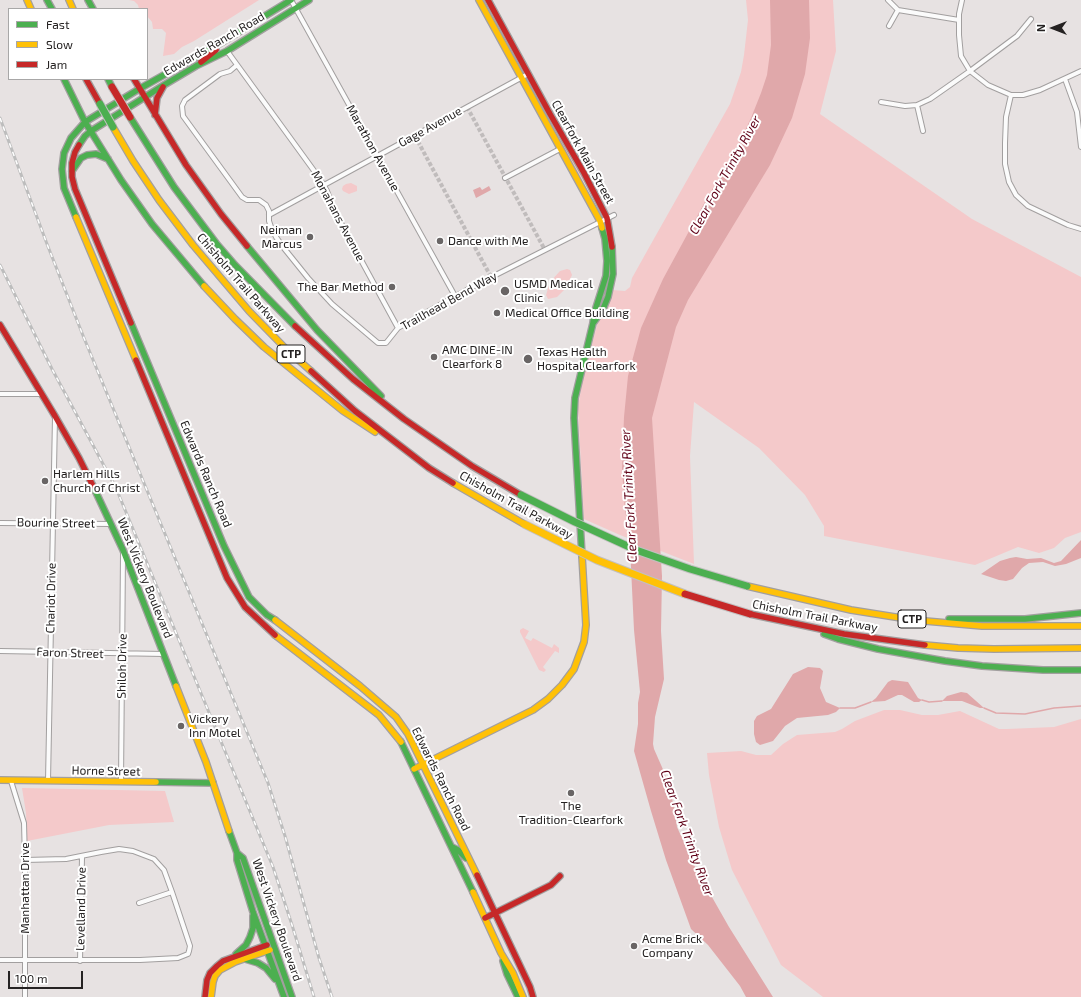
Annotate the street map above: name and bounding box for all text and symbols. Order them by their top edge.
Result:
legend [8,8,148,80]
north arrow [1033,8,1073,48]
street label: Edwards Ranch Road [161,9,267,79]
text: Fast [46,17,69,31]
text: N [1034,24,1047,32]
text: Slow [46,37,73,51]
text: Jam [46,57,67,71]
street label: Clearfork Main Street [549,98,617,206]
street label: Marathon Avenue [343,102,403,194]
street label: Gage Avenue [396,104,464,150]
water label: Clear Fork Trinity River [686,113,764,237]
street label: Monahans Avenue [308,168,368,264]
place label: Neiman Marcus [260,223,302,251]
street label: Chisholm Trail Parkway [194,230,288,336]
marker: Neiman Marcus [305,232,315,242]
place label: Dance with Me [448,234,528,248]
marker: Dance with Me [435,236,445,246]
street label: Trailhead Bend Way [398,269,500,333]
place label: USMD Medical Clinic [514,277,593,305]
place label: The Bar Method [297,280,384,294]
marker: The Bar Method [387,282,397,292]
marker: USMD Medical Clinic [499,285,511,297]
place label: Medical Office Building [505,306,629,320]
marker: Medical Office Building [492,308,502,318]
place label: AMC DINE-IN Clearfork 8 [442,343,513,371]
road number: CTP [277,345,305,363]
place label: Texas Health Hospital Clearfork [537,345,636,373]
marker: AMC DINE-IN Clearfork 8 [429,352,439,362]
marker: Texas Health Hospital Clearfork [522,353,534,365]
street label: Edwards Ranch Road [177,418,235,530]
water label: Clear Fork Trinity River [618,429,640,563]
place label: Harlem Hills Church of Christ [53,467,140,495]
street label: Chisholm Trail Parkway [457,468,575,542]
marker: Harlem Hills Church of Christ [40,476,50,486]
street label: Bourine Street [17,515,95,531]
street label: West Vickery Boulevard [114,516,176,640]
street label: Chariot Drive [43,563,59,633]
street label: Chisholm Trail Parkway [751,597,879,635]
road number: CTP [898,610,926,628]
street label: Shiloh Drive [114,633,130,699]
street label: Faron Street [36,645,104,661]
place label: Vickery Inn Motel [189,712,241,740]
marker: Vickery Inn Motel [176,721,186,731]
street label: Edwards Ranch Road [409,725,473,833]
street label: Horne Street [71,763,141,779]
water label: Clear Fork Trinity River [657,768,717,898]
marker: The Tradition-Clearfork [566,788,576,798]
place label: The Tradition-Clearfork [519,799,623,827]
street label: Manhattan Drive [18,842,32,934]
street label: West Vickery Boulevard [249,857,305,983]
street label: Levelland Drive [73,867,89,951]
place label: Acme Brick Company [642,932,702,960]
marker: Acme Brick Company [629,941,639,951]
scale bar [10,963,85,989]
text: 100 m [15,971,47,985]

